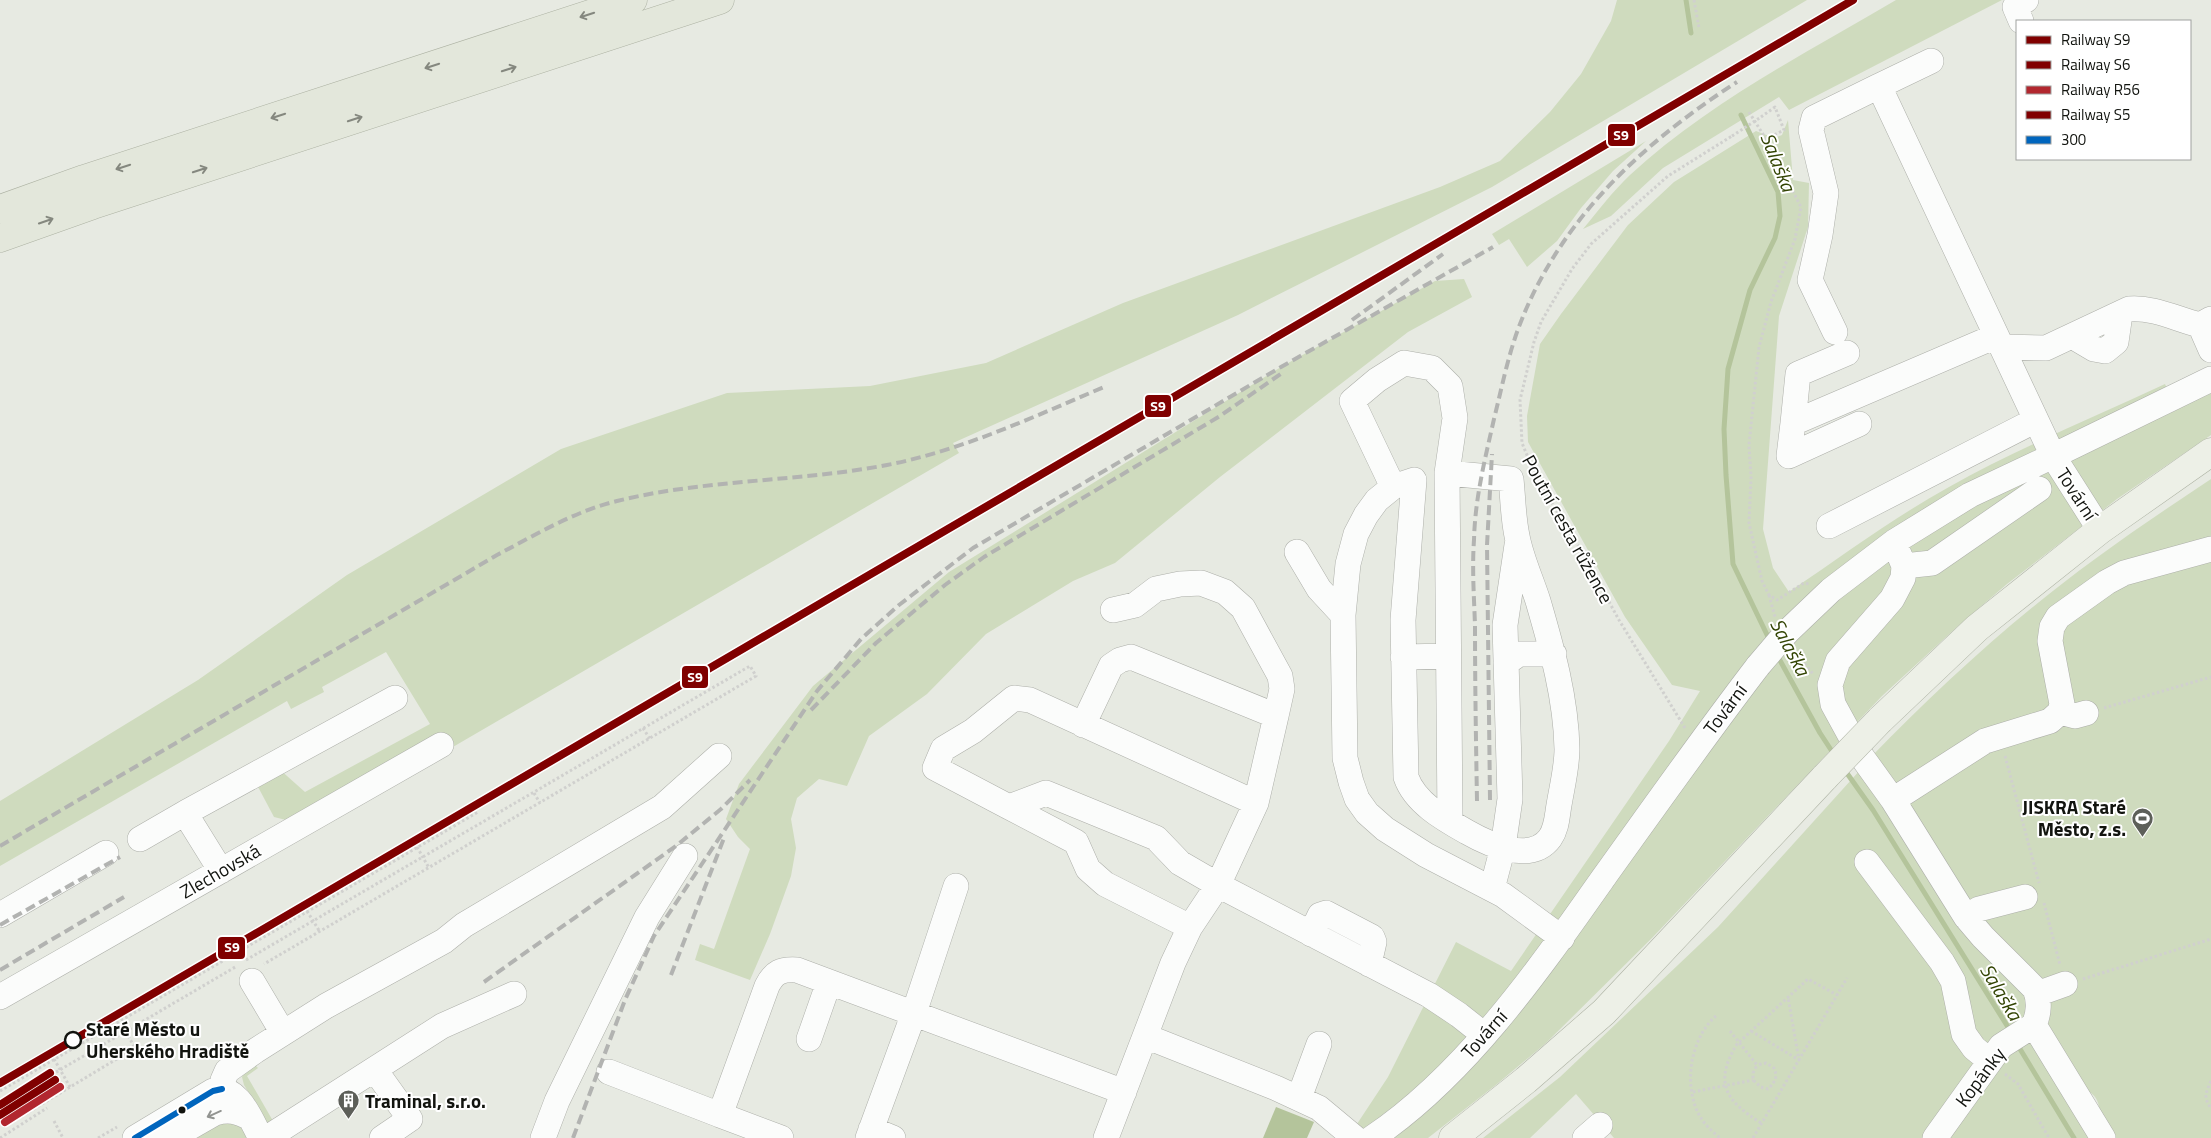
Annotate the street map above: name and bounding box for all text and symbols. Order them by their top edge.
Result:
one-way arrow [579,11,595,20]
legend [2016,20,2191,160]
text: Railway S9 [2061,28,2130,51]
text: Railway S6 [2061,53,2130,76]
one-way arrow [425,61,441,71]
one-way arrow [501,63,517,73]
text: Railway R56 [2061,78,2140,101]
text: Railway S5 [2061,103,2130,126]
one-way arrow [271,112,286,121]
one-way arrow [346,114,362,123]
line badge: S9 [1607,123,1636,147]
text: S9 [1613,124,1629,145]
water label: Salaška [1753,128,1805,197]
text: 300 [2061,128,2086,151]
one-way arrow [116,162,132,172]
one-way arrow [192,164,208,174]
one-way arrow [38,216,53,225]
line badge: S9 [1144,394,1172,418]
text: S9 [1150,395,1166,416]
street label: Poutní cesta růžence [1515,449,1621,609]
street label: Tovární [2050,462,2106,527]
water label: Salaška [1762,612,1819,682]
line badge: S9 [681,665,709,689]
text: S9 [687,666,703,687]
street label: Tovární [1696,676,1755,740]
place label: JISKRA Staré Město, z.s. [2022,792,2126,843]
sports icon: JISKRA Staré Město, z.s. [2130,806,2154,837]
street label: Zlechovská [174,836,266,905]
line badge: S9 [217,936,246,960]
text: S9 [224,936,240,957]
water label: Salaška [1972,957,2031,1027]
street label: Tovární [1454,1001,1515,1065]
place label: Staré Město u Uherského Hradiště [86,1014,250,1065]
marker: Staré Město u Uherského Hradiště [64,1031,82,1049]
street label: Kopánky [1947,1041,2012,1113]
place label: Traminal, s.r.o. [365,1086,486,1115]
building icon: Traminal, s.r.o. [337,1089,361,1120]
unlabelled marker [177,1105,187,1115]
one-way arrow [207,1110,222,1120]

